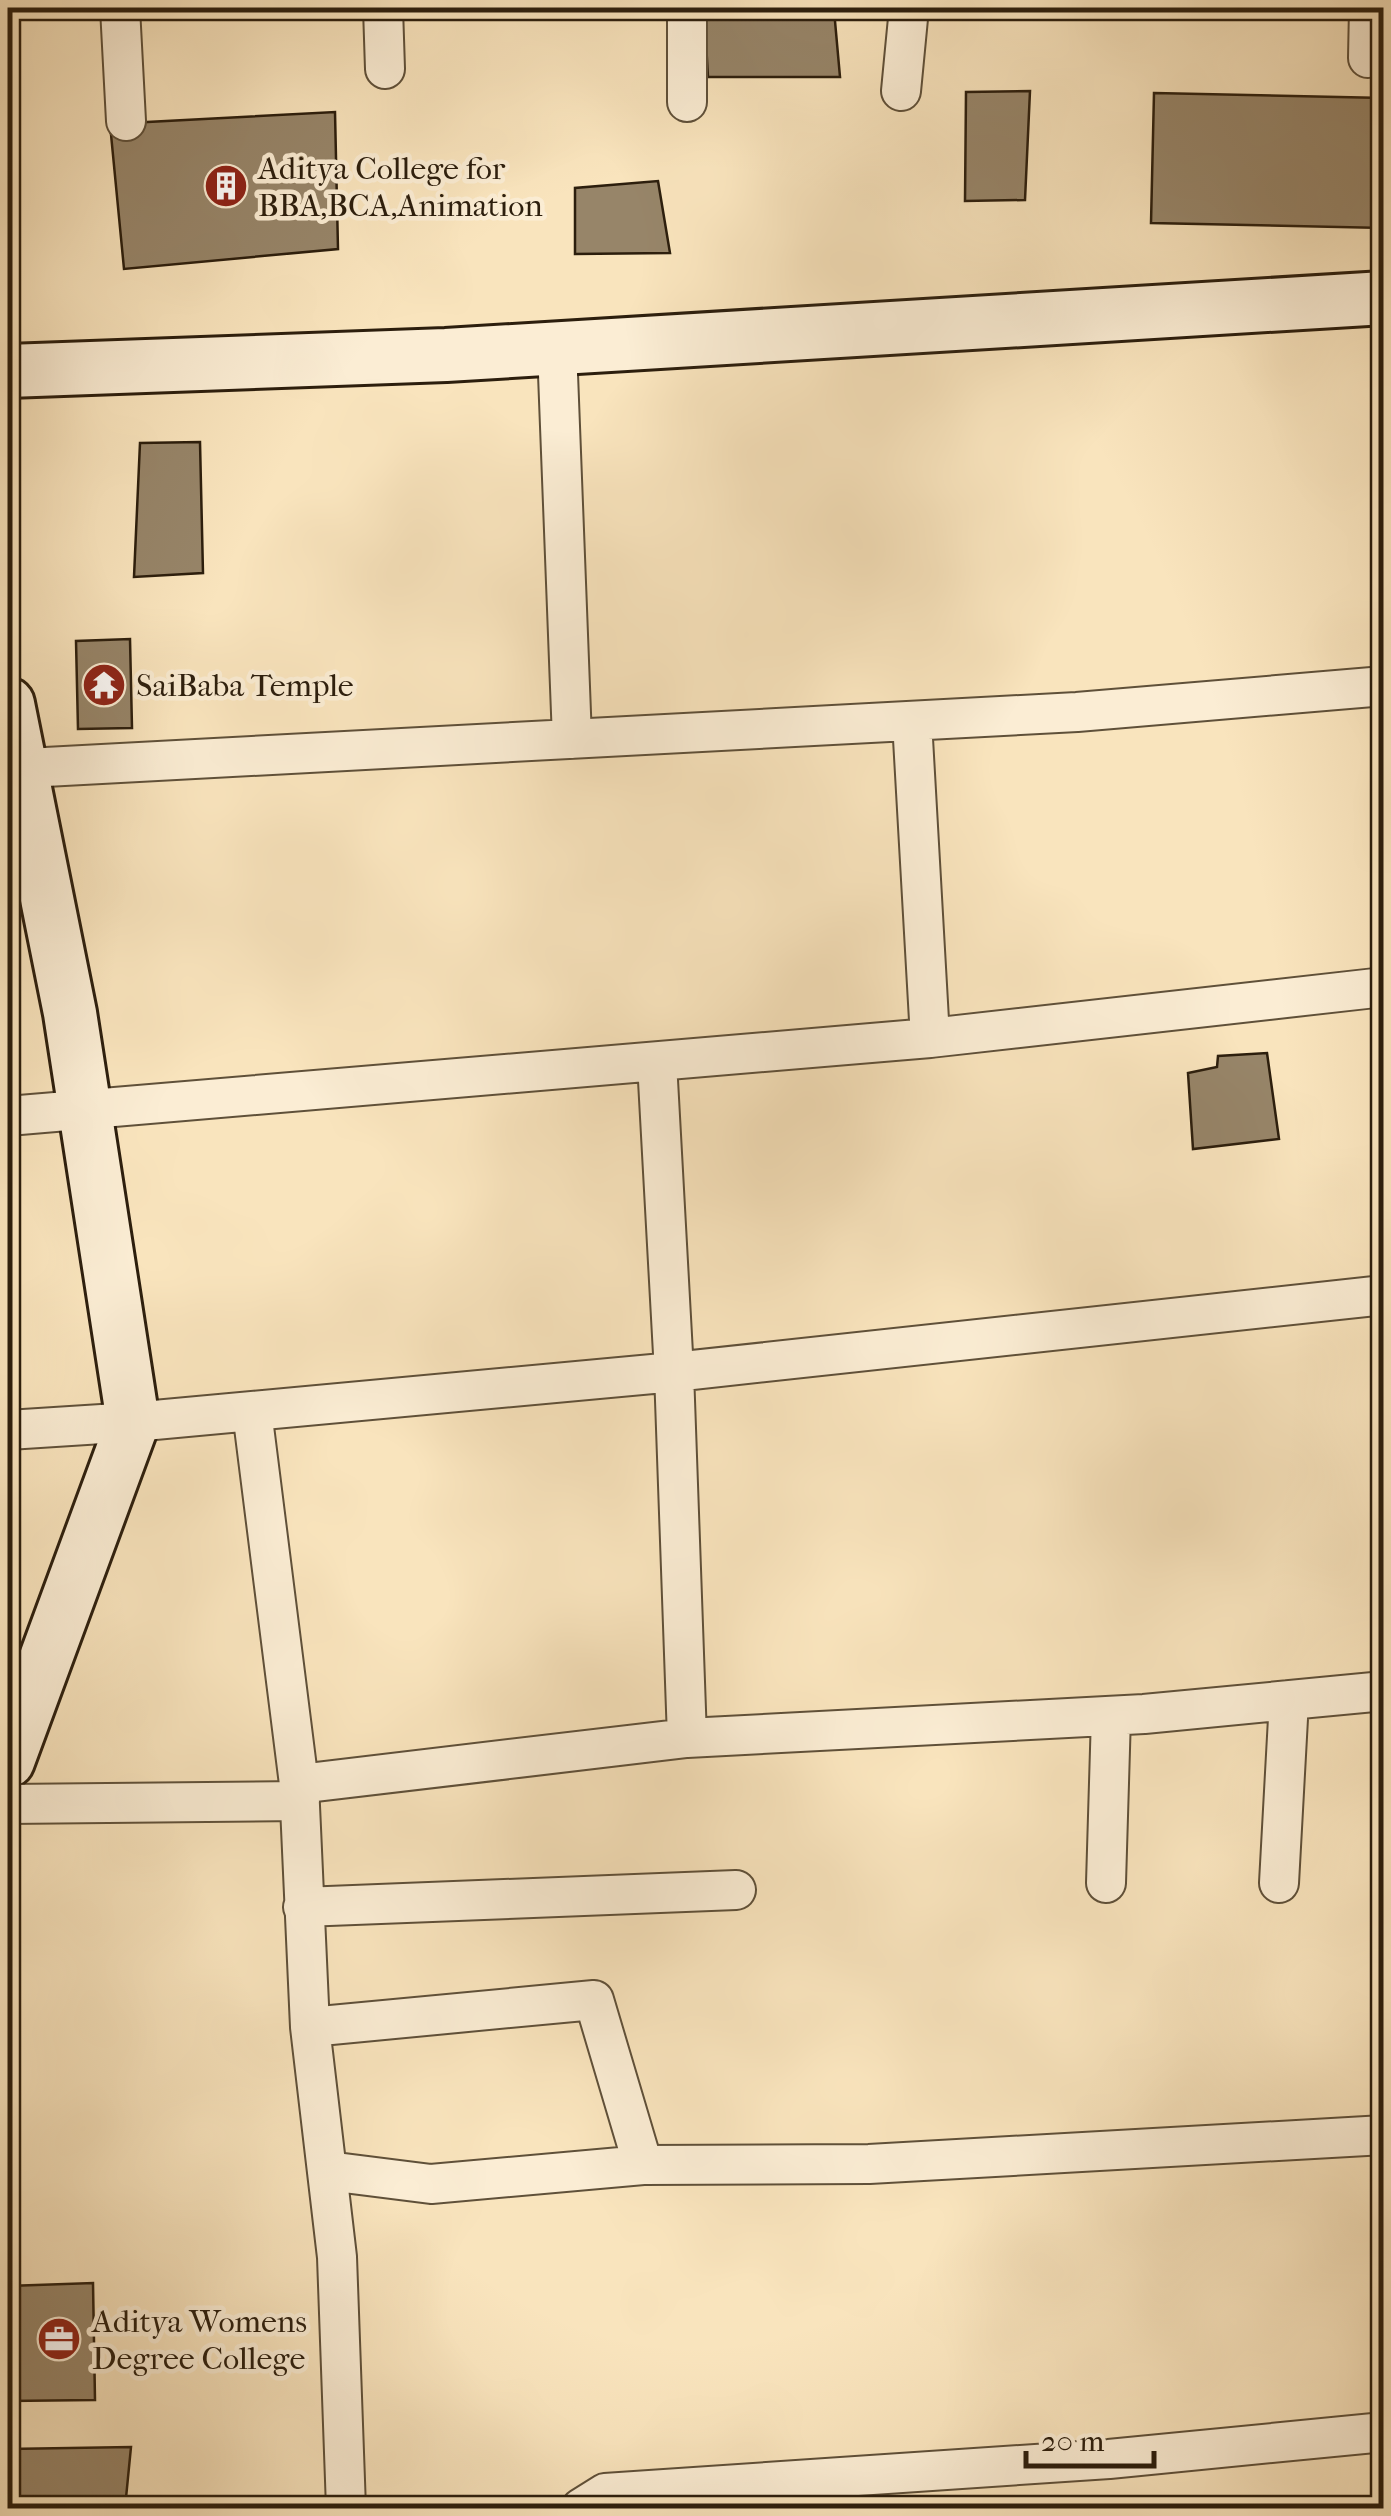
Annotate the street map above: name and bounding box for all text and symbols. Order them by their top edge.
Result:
place label: Aditya College for BBA,BCA,Animation [256,150,543,224]
building icon: Aditya College for BBA,BCA,Animation [203,163,249,209]
temple icon: SaiBaba Temple [81,662,127,708]
place label: SaiBaba Temple [136,667,354,704]
place label: Aditya Womens Degree College [90,2303,307,2377]
office icon: Aditya Womens Degree College [36,2316,82,2362]
scale bar [1026,2406,1154,2468]
text: 20 m [1041,2424,1104,2459]

